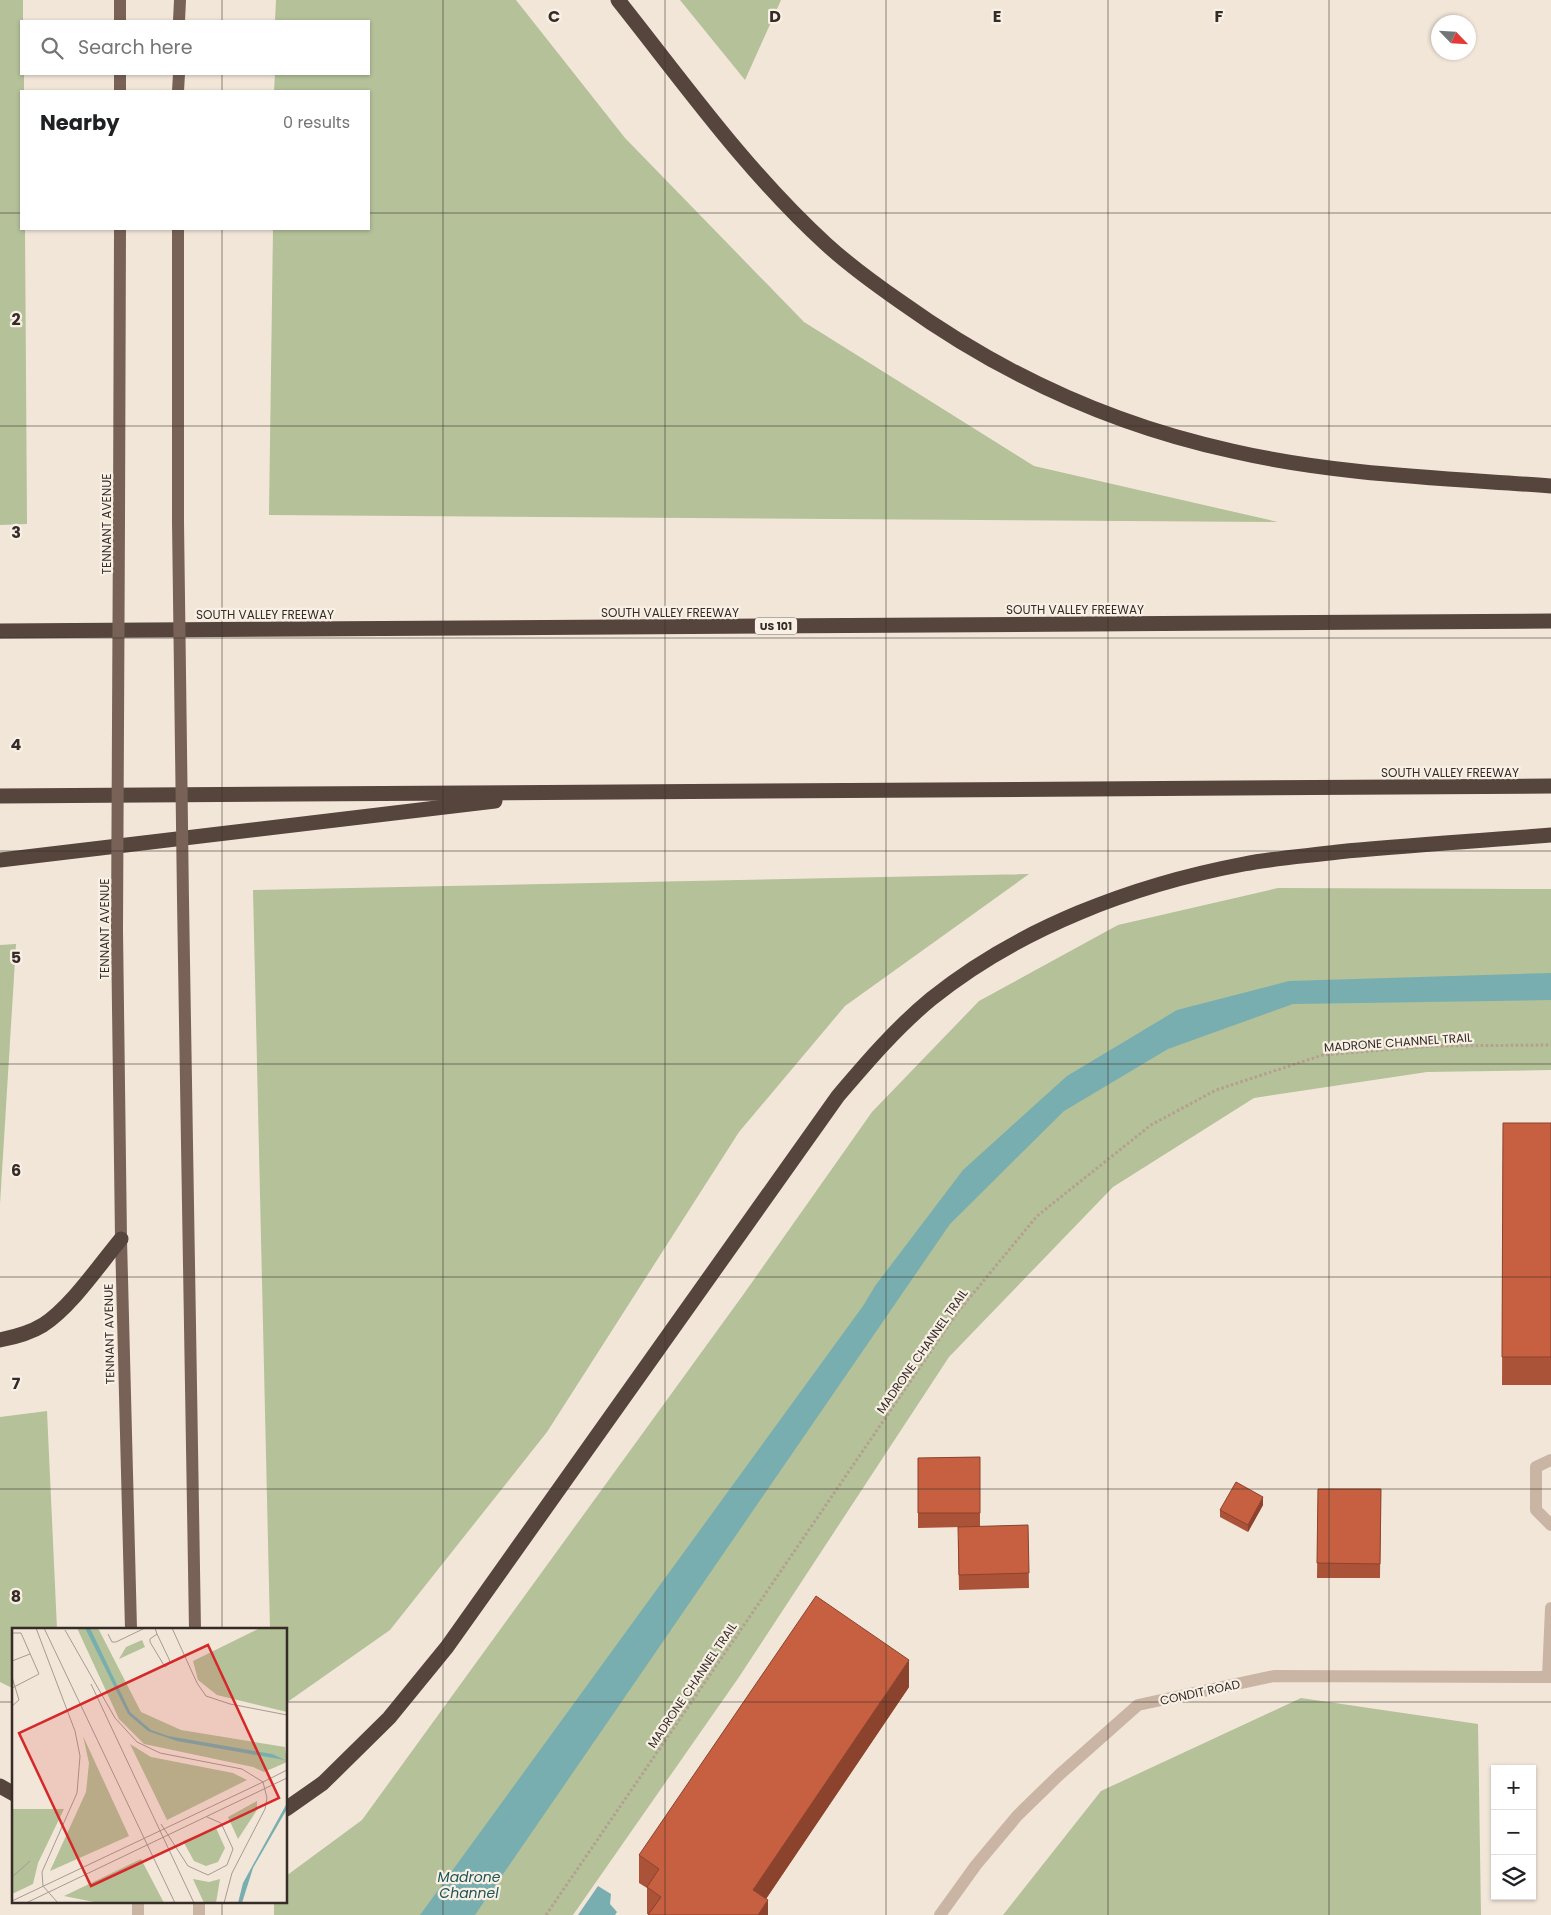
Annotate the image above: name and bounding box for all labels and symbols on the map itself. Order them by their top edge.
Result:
text: C [548,5,560,28]
text: D [769,5,781,28]
text: E [993,5,1001,28]
text: F [1215,5,1224,28]
north arrow [1431,15,1476,60]
text: 2 [11,308,21,331]
street label: TENNANT AVENUE [98,474,115,574]
text: 3 [11,521,21,544]
street label: SOUTH VALLEY FREEWAY [1006,601,1144,618]
street label: SOUTH VALLEY FREEWAY [601,604,739,621]
street label: SOUTH VALLEY FREEWAY [196,606,334,623]
road number: US 101 [755,618,797,634]
text: 4 [11,733,22,756]
street label: SOUTH VALLEY FREEWAY [1381,764,1519,781]
street label: TENNANT AVENUE [96,879,113,979]
text: 5 [11,946,21,969]
street label: MADRONE CHANNEL TRAIL [1323,1028,1473,1056]
text: 6 [11,1159,21,1182]
street label: TENNANT AVENUE [100,1283,118,1385]
street label: MADRONE CHANNEL TRAIL [872,1285,972,1417]
text: 7 [12,1372,21,1395]
text: 8 [11,1585,21,1608]
street label: MADRONE CHANNEL TRAIL [643,1619,741,1751]
inset map [12,1628,288,1902]
street label: CONDIT ROAD [1158,1675,1242,1709]
water label: Madrone Channel [438,1867,501,1903]

